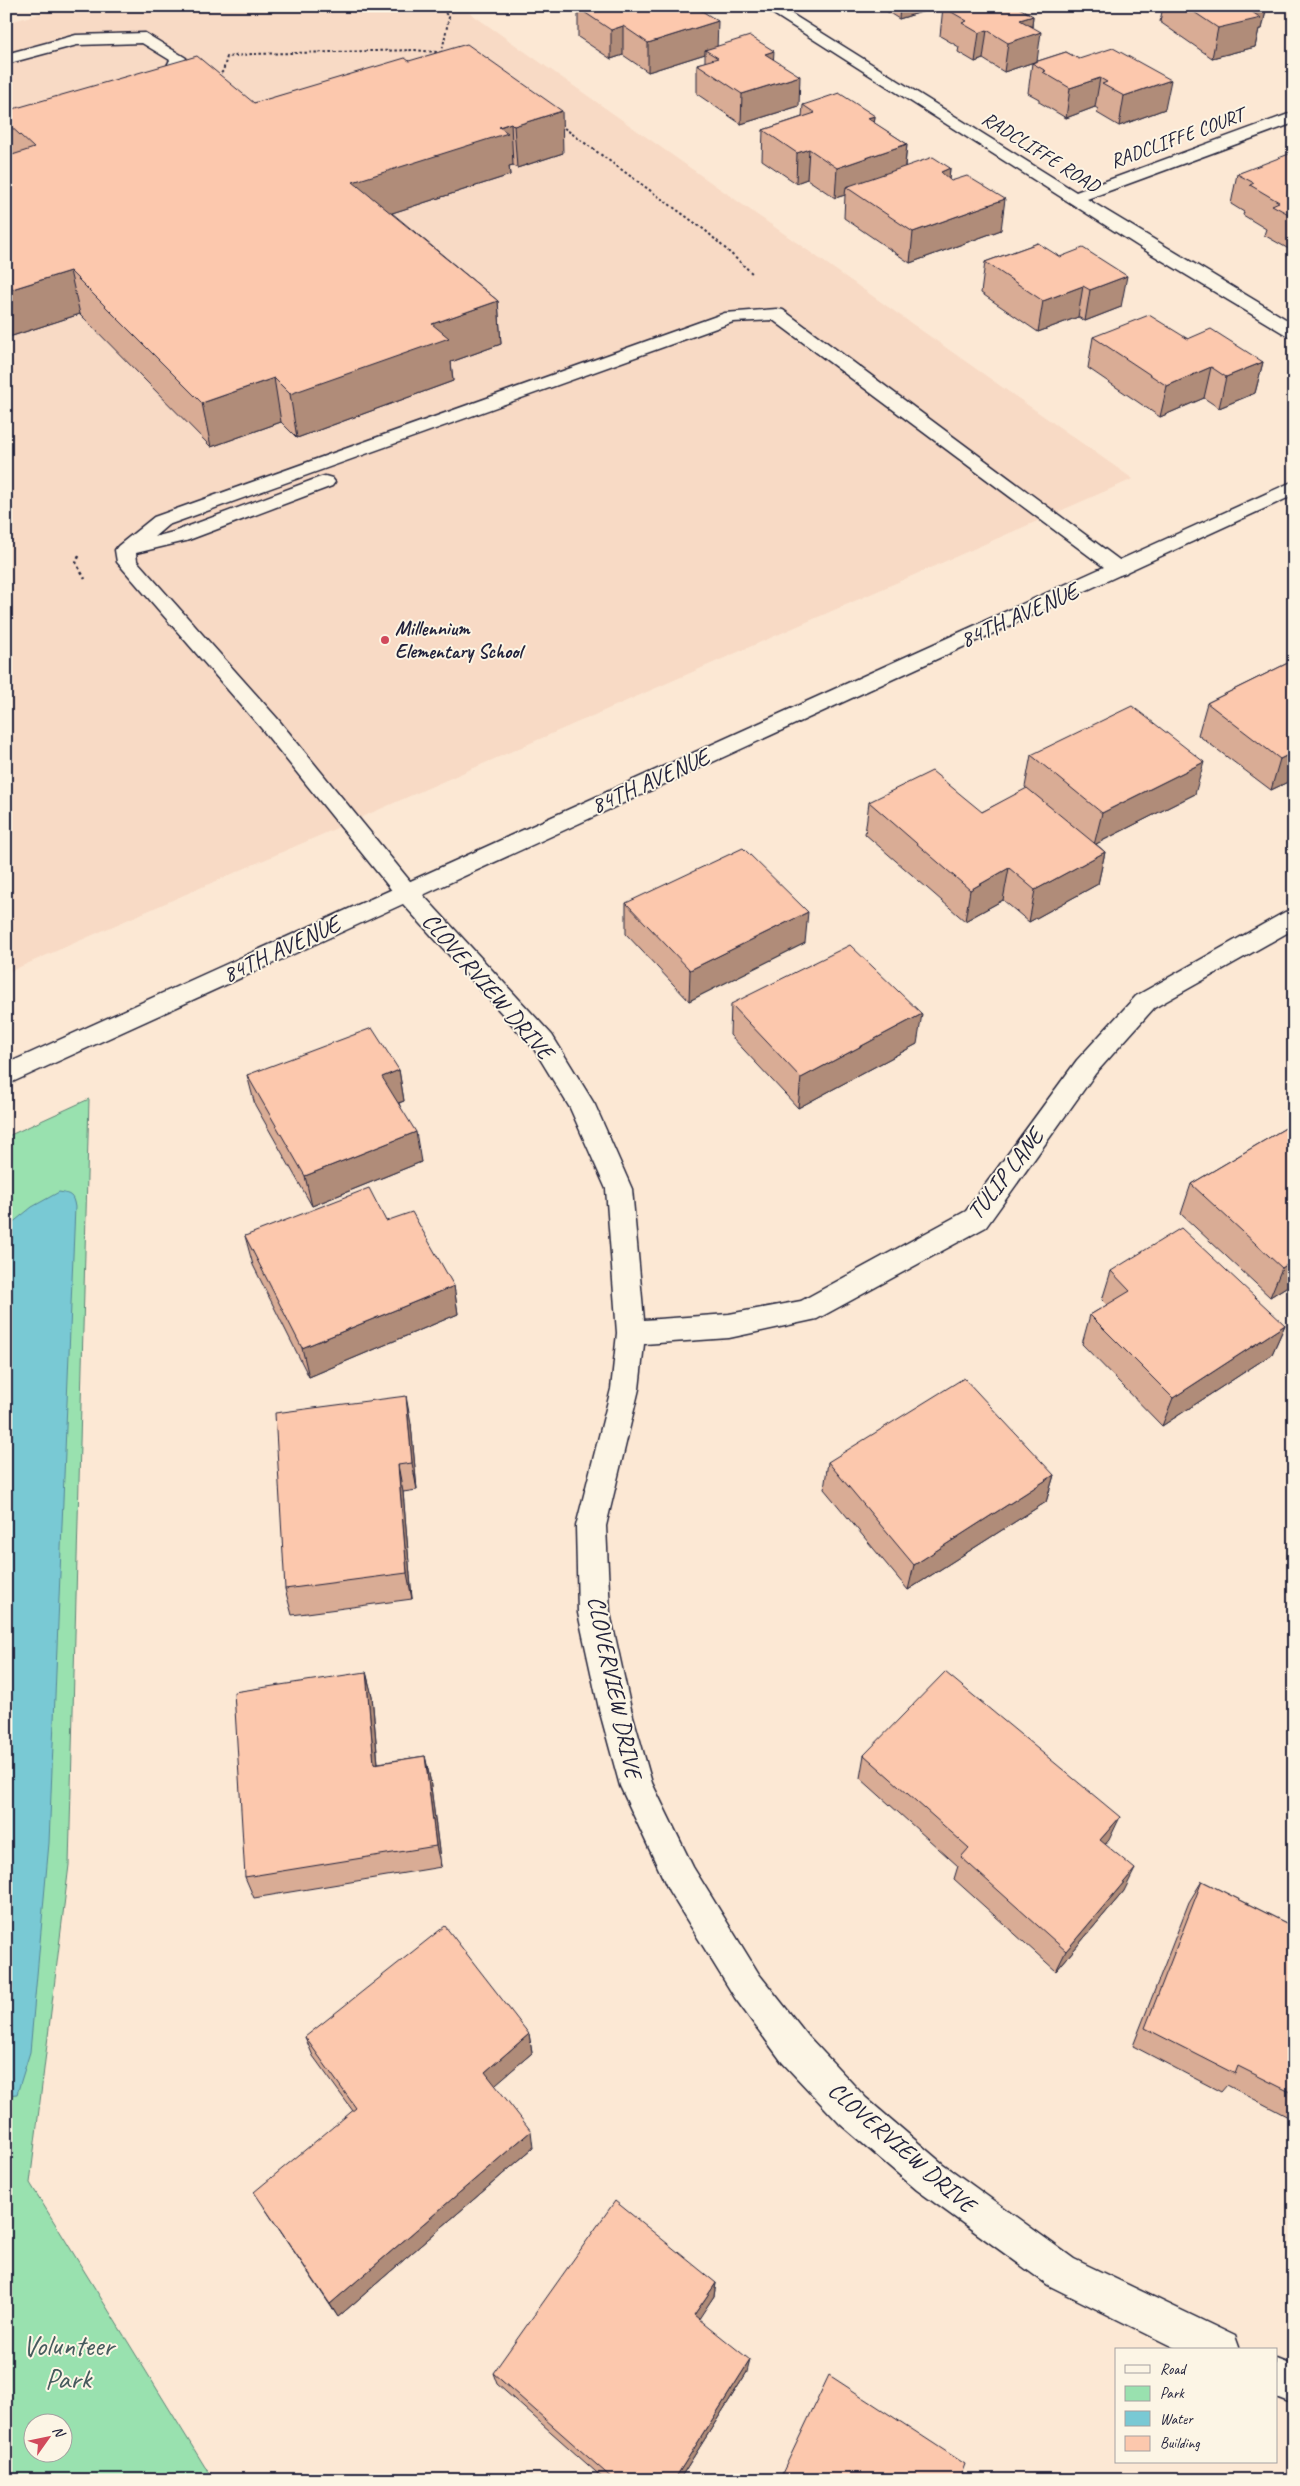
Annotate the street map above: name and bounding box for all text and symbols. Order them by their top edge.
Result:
street label: RADCLIFFE COURT [1107,101,1252,174]
street label: RADCLIFFE ROAD [977,106,1106,199]
street label: 84TH AVENUE [955,574,1086,654]
place label: Millennium Elementary School [395,616,525,664]
marker: Millennium Elementary School [379,634,391,646]
street label: 84TH AVENUE [586,740,717,820]
street label: CLOVERVIEW DRIVE [416,906,562,1068]
street label: 84TH AVENUE [217,907,348,989]
street label: TULIP LANE [960,1120,1052,1226]
street label: CLOVERVIEW DRIVE [581,1593,650,1784]
street label: CLOVERVIEW DRIVE [822,2075,984,2221]
park label: Volunteer Park [22,2327,117,2397]
legend [1115,2348,1278,2464]
text: Road [1160,2360,1187,2379]
text: Park [1160,2384,1185,2403]
text: Water [1160,2410,1194,2429]
north arrow [22,2414,72,2464]
text: N [49,2423,69,2441]
text: Building [1160,2434,1200,2453]

